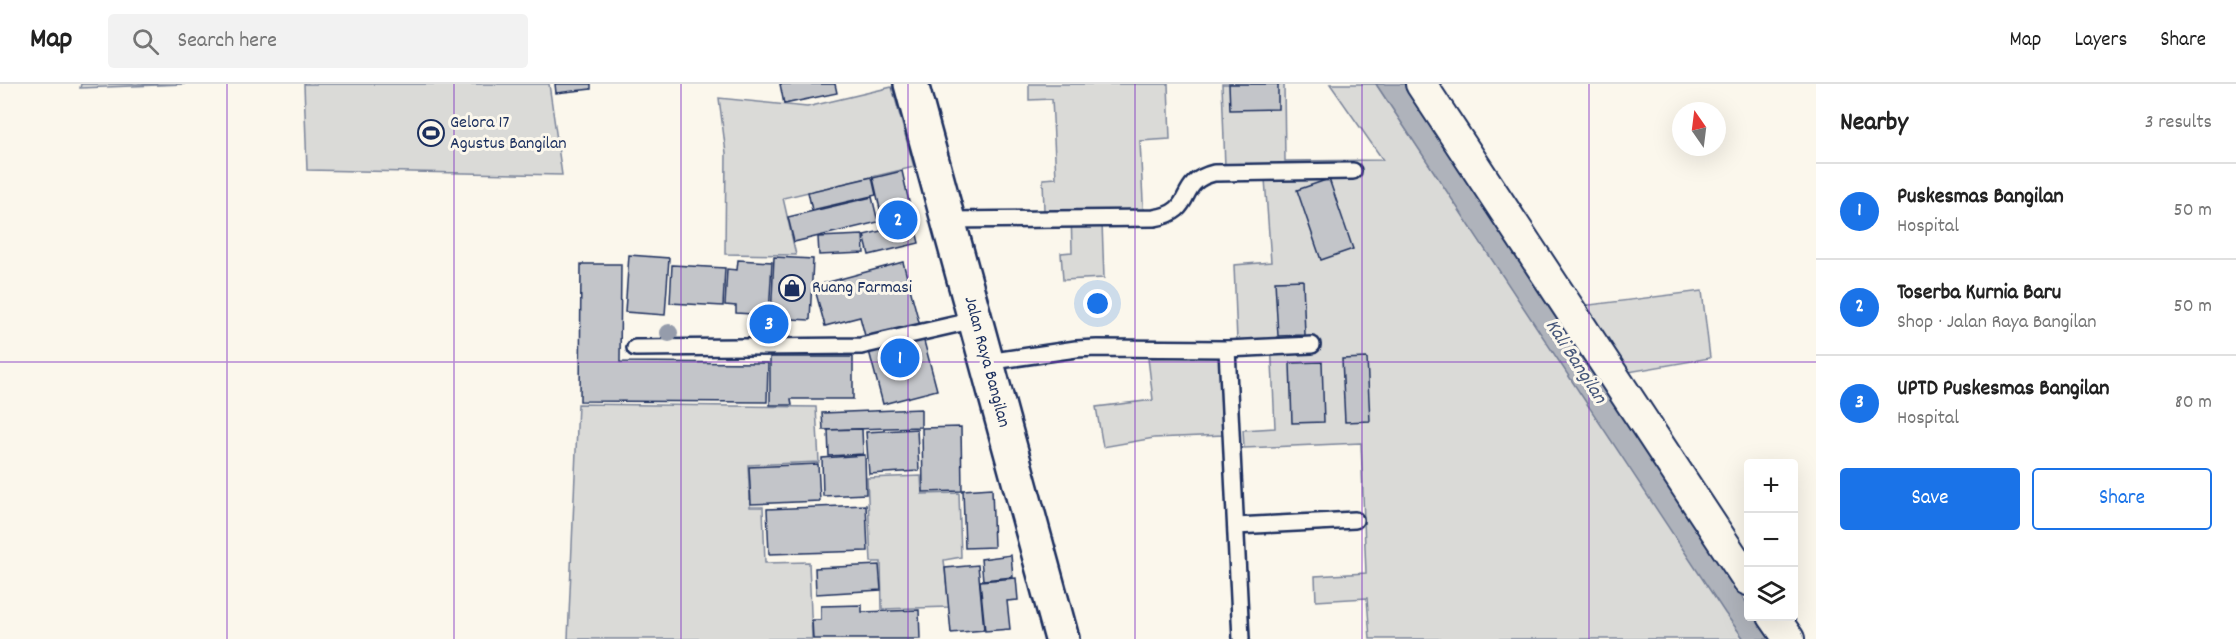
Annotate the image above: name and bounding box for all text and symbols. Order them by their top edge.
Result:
search box [108,14,528,68]
text: Map [30,21,72,61]
icon: search [129,25,162,58]
text: Search here [177,26,277,57]
text: Map [2010,26,2041,56]
text: Layers [2074,26,2127,56]
text: Share [2160,26,2206,56]
north arrow [1672,102,1726,156]
text: Nearby [1840,105,1908,142]
text: 3 results [2145,109,2212,137]
place label: Gelora 17 Agustus Bangilan [450,111,567,157]
sports icon: Gelora 17 Agustus Bangilan [416,118,446,148]
text: Puskesmas Bangilan [1897,182,2064,213]
text: 1 [1857,197,1862,225]
text: 50 m [2174,197,2212,225]
pin: 2 [878,198,918,242]
text: Hospital [1897,213,1959,241]
shop icon: Ruang Farmasi [777,273,807,303]
place label: Ruang Farmasi [812,276,912,301]
text: Toserba Kurnia Baru [1897,278,2061,309]
your location [1083,289,1112,318]
text: 2 [1855,293,1864,321]
text: 50 m [2174,293,2212,321]
street label: Jalan Raya Bangilan [956,294,1016,430]
pin: 3 [750,302,788,346]
text: Shop · Jalan Raya Bangilan [1897,309,2097,337]
water label: Kali Bangilan [1537,314,1613,410]
pin: 1 [880,336,920,380]
text: UPTD Puskesmas Bangilan [1897,374,2110,405]
text: 3 [1855,389,1864,417]
text: 80 m [2175,389,2212,417]
text: Hospital [1897,405,1959,433]
map controls [1744,459,1798,621]
button: + [1744,459,1798,513]
button: Save [1840,468,2020,530]
button: Share [2032,468,2212,530]
button: − [1744,513,1798,567]
button: layers [1744,567,1798,621]

